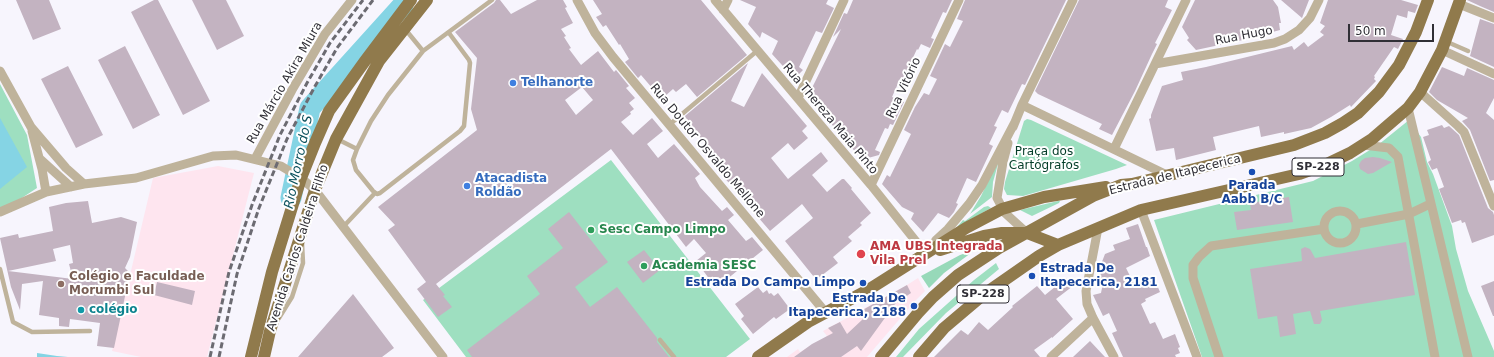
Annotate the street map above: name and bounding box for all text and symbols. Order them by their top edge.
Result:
scale bar [1350,16,1436,42]
street label: Rua Márcio Akira Miura [244,20,326,146]
street label: Rua Hugo [1214,23,1274,49]
text: 50 m [1355,24,1386,38]
street label: Rua Vitório [884,55,924,121]
street label: Rua Thereza Maia Pinto [779,61,881,177]
place label: Telhanorte [521,76,593,90]
marker: Telhanorte [508,78,518,88]
street label: Rua Doutor Osvaldo Mellone [647,81,767,221]
water label: Rio Morro do S [281,114,317,210]
park label: Praça dos Cartógrafos [1009,145,1079,173]
street label: Estrada de Itapecerica [1108,152,1242,198]
road number: SP-228 [1292,158,1344,176]
street label: Avenida Carlos Caldeira Filho [264,163,332,333]
marker: Parada Aabb B/C [1247,167,1257,177]
place label: Atacadista Roldão [475,172,547,200]
place label: Parada Aabb B/C [1221,179,1283,207]
marker: Atacadista Roldão [462,181,472,191]
place label: Sesc Campo Limpo [599,223,726,237]
marker: Sesc Campo Limpo [586,225,596,235]
place label: AMA UBS Integrada Vila Prel [870,240,1003,268]
marker: AMA UBS Integrada Vila Prel [855,248,867,260]
place label: Academia SESC [652,259,756,273]
marker: Academia SESC [639,261,649,271]
place label: Estrada De Itapecerica, 2181 [1040,262,1158,290]
place label: Colégio e Faculdade Morumbi Sul [69,270,205,298]
marker: Estrada De Itapecerica, 2181 [1027,271,1037,281]
place label: Estrada Do Campo Limpo [685,276,855,290]
marker: Estrada Do Campo Limpo [858,278,868,288]
marker: Colégio e Faculdade Morumbi Sul [56,279,66,289]
road number: SP-228 [957,285,1009,303]
place label: Estrada De Itapecerica, 2188 [788,292,906,320]
marker: Estrada De Itapecerica, 2188 [909,301,919,311]
place label: colégio [89,303,138,317]
marker: colégio [76,305,86,315]

